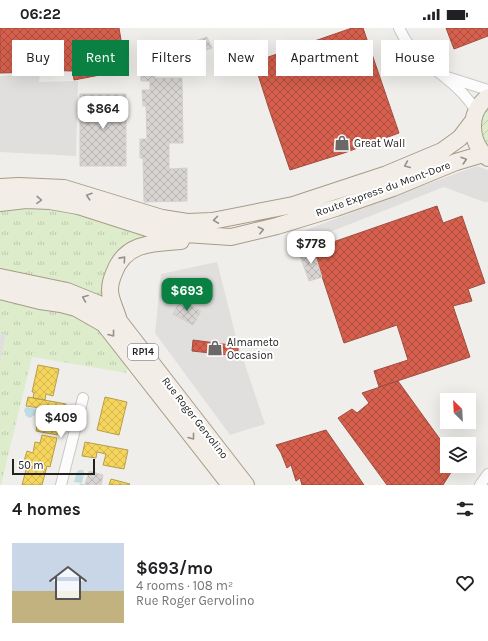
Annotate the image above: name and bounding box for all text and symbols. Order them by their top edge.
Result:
text: 06:22 [20,5,61,23]
chip: Buy [12,40,64,76]
chip: Rent [72,40,129,76]
chip: Filters [137,40,206,76]
chip: New [214,40,268,76]
chip: Apartment [276,40,373,76]
chip: House [381,40,449,76]
pin: $864 [79,96,127,130]
text: $864 [87,101,120,116]
shop icon: Great Wall [333,134,351,152]
place label: Great Wall [354,137,405,150]
one-way arrow [460,156,467,165]
street label: Route Express du Mont-Dore [314,158,452,219]
one-way arrow [404,161,411,169]
one-way arrow [86,192,93,201]
one-way arrow [36,196,42,205]
one-way arrow [212,215,219,224]
one-way arrow [258,226,265,234]
pin: $778 [287,231,335,265]
text: $778 [296,236,326,251]
one-way arrow [118,256,125,263]
pin: $693 [163,278,211,312]
text: $693 [171,283,203,298]
one-way arrow [82,295,89,303]
one-way arrow [107,330,114,337]
place label: Almameto Occasion [227,336,279,362]
shop icon: Almameto Occasion [206,339,224,357]
road number: RP14 [128,344,158,360]
street label: Rue Roger Gervolino [159,375,231,461]
north arrow [440,393,476,429]
map controls [440,393,476,473]
pin: $409 [37,405,85,439]
text: $409 [45,410,77,425]
one-way arrow [187,432,194,439]
button: layers [440,437,476,473]
scale bar [12,457,95,476]
text: 50 m [18,459,44,472]
icon: filters [454,498,476,520]
text: 4 homes [12,499,81,519]
text: $693/mo [136,558,213,578]
icon: home [44,559,92,607]
icon: heart [454,572,476,594]
text: 4 rooms · 108 m² [136,578,233,593]
text: Rue Roger Gervolino [136,593,254,608]

